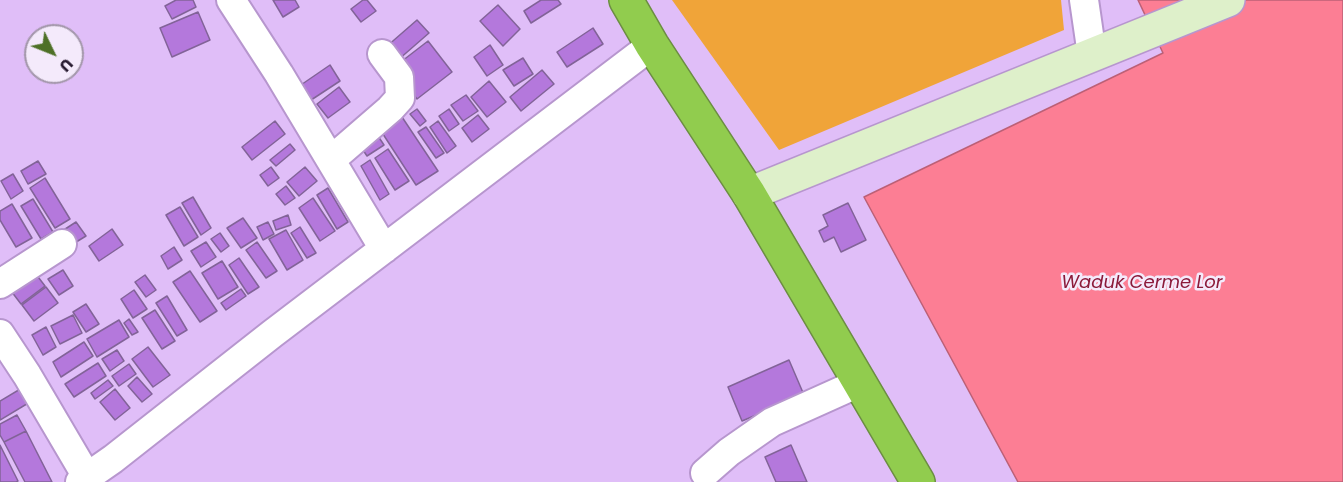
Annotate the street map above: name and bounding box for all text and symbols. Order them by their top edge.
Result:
north arrow [24,24,84,84]
text: U [54,53,78,77]
water label: Waduk Cerme Lor [1062,272,1222,294]

